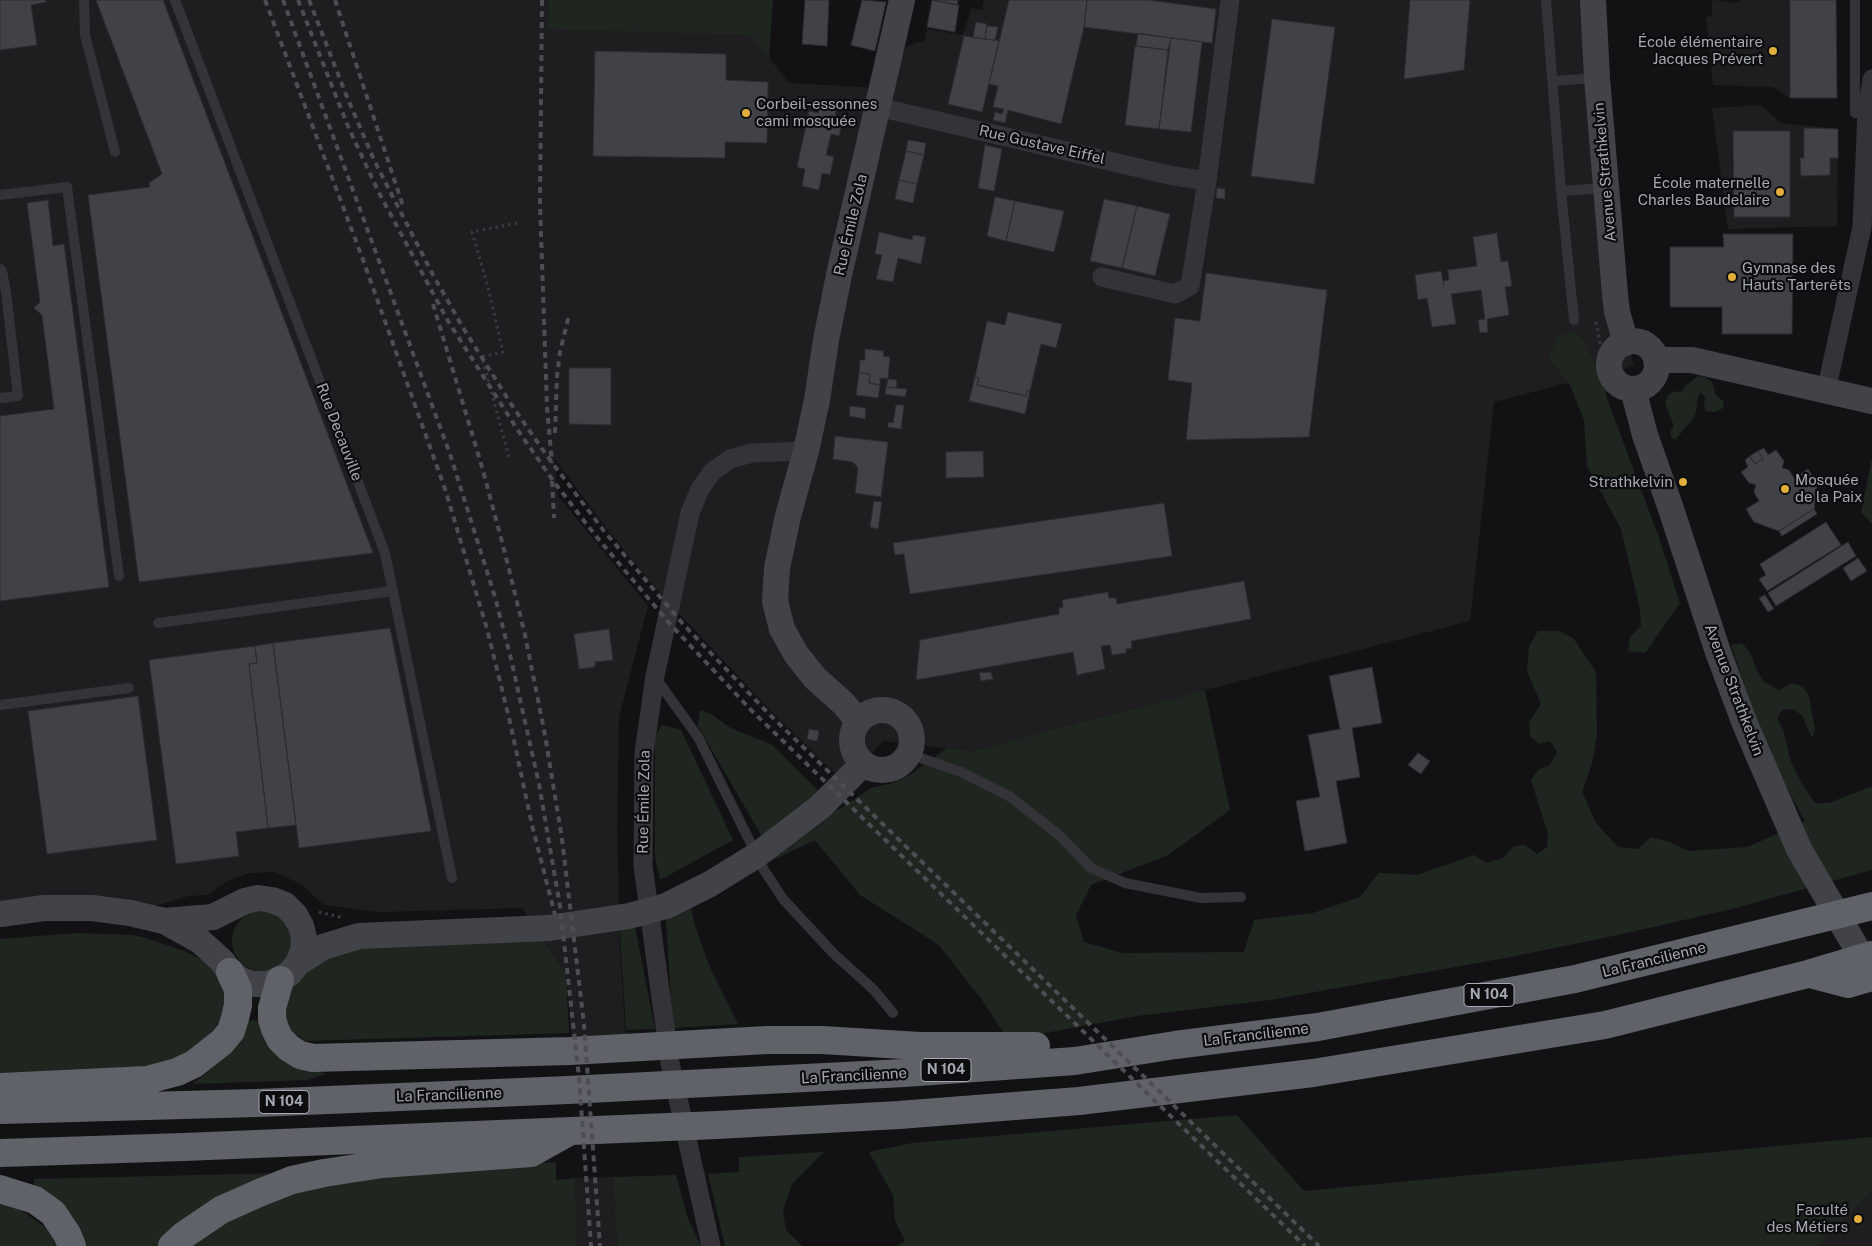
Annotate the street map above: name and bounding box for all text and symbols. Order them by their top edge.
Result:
place label: École élémentaire Jacques Prévert [1638,33,1763,68]
marker: École élémentaire Jacques Prévert [1767,45,1779,57]
place label: Corbeil-essonnes cami mosquée [756,95,877,130]
street label: Avenue Strathkelvin [1590,102,1620,242]
marker: Corbeil-essonnes cami mosquée [740,107,752,119]
street label: Rue Gustave Eiffel [977,122,1107,168]
street label: Rue Émile Zola [831,172,871,278]
place label: École maternelle Charles Baudelaire [1638,174,1770,209]
marker: École maternelle Charles Baudelaire [1774,186,1786,198]
place label: Gymnase des Hauts Tarterêts [1742,259,1851,294]
marker: Gymnase des Hauts Tarterêts [1726,271,1738,283]
street label: Rue Decauville [312,381,366,483]
place label: Mosquée de la Paix [1795,471,1862,506]
place label: Strathkelvin [1589,473,1673,491]
marker: Strathkelvin [1677,476,1689,488]
marker: Mosquée de la Paix [1779,483,1791,495]
street label: Avenue Strathkelvin [1701,622,1767,758]
street label: Rue Émile Zola [634,750,654,854]
street label: La Francilienne [1600,938,1708,982]
road number: N 104 [1464,984,1514,1006]
street label: La Francilienne [1202,1020,1310,1050]
road number: N 104 [921,1058,971,1082]
street label: La Francilienne [801,1064,907,1088]
street label: La Francilienne [396,1084,502,1106]
road number: N 104 [259,1090,309,1114]
place label: Faculté des Métiers [1767,1201,1848,1236]
marker: Faculté des Métiers [1852,1213,1864,1225]

